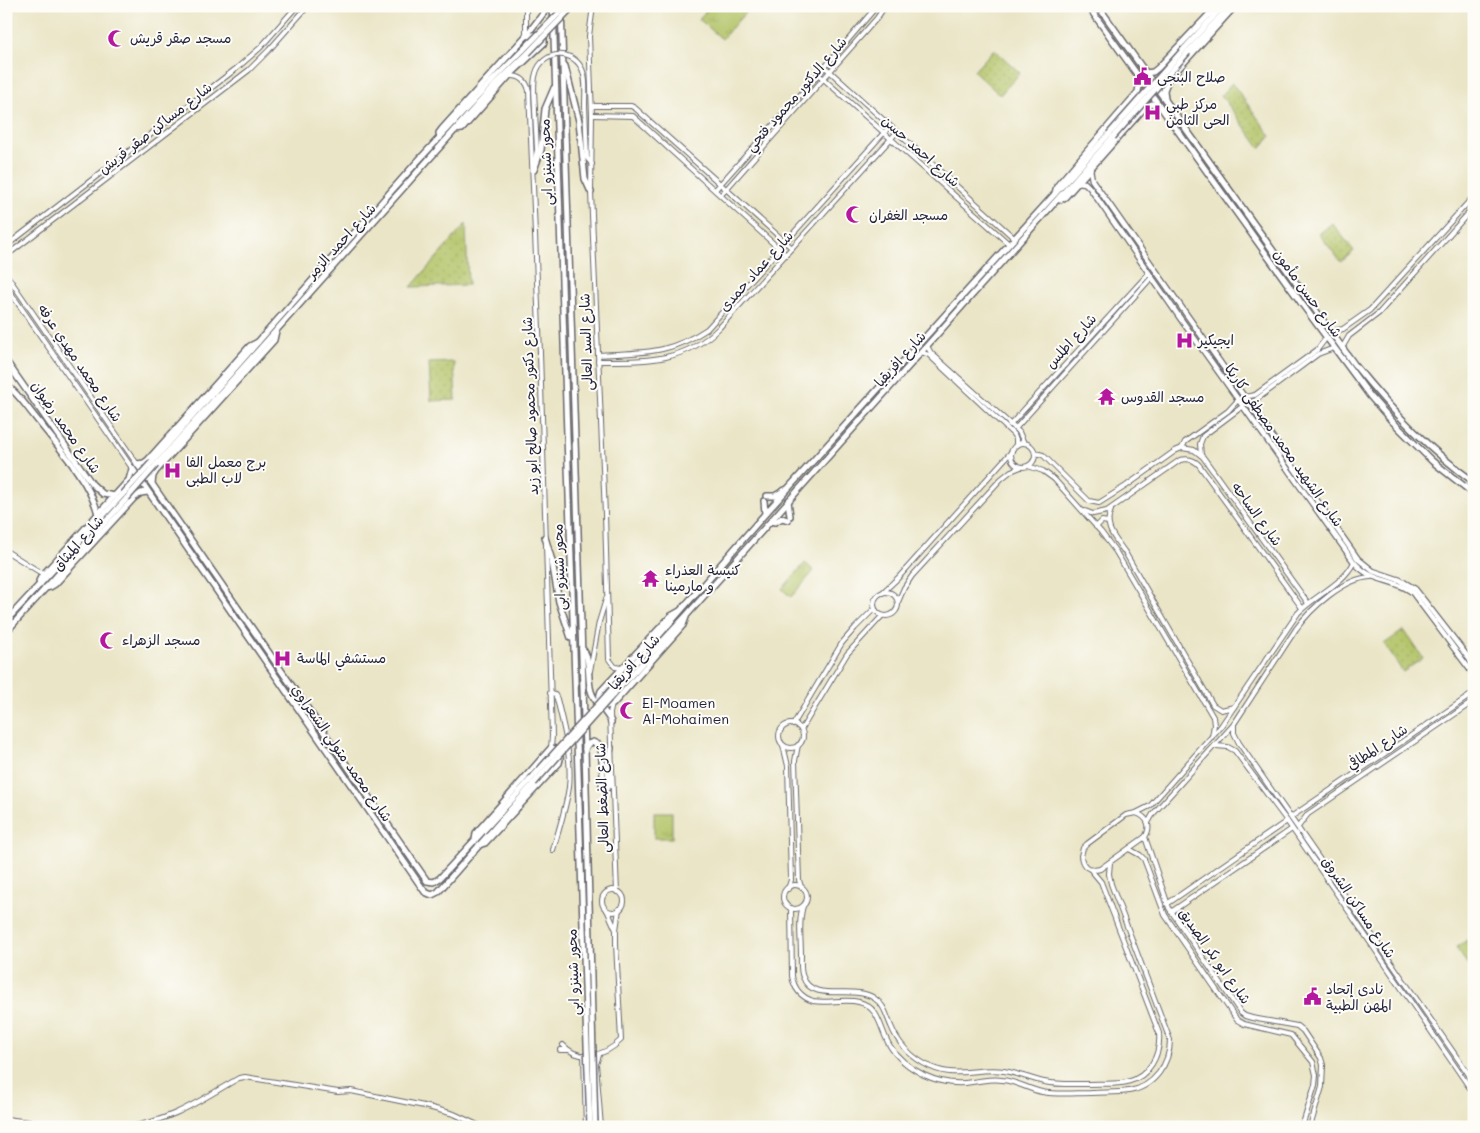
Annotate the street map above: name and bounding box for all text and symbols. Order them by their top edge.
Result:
mosque icon: مسجد صقر قريش [106,28,126,48]
place label: مسجد صقر قريش [130,28,232,47]
street label: شارع الدكتور محمود فتحي [741,32,854,158]
public building icon: صلاح البنجى [1133,67,1153,87]
place label: صلاح البنجى [1157,67,1225,87]
street label: شارع مساكن صقر قريش [94,77,216,179]
place label: مركز طبي الحى الثامن [1166,94,1230,129]
hospital icon: مركز طبي الحى الثامن [1142,102,1162,122]
street label: شارع احمد حسن [878,110,964,192]
street label: محور شينزو ابى [534,118,557,206]
street label: شارع احمد الزمر [301,199,380,284]
mosque icon: مسجد الغفران [845,205,865,225]
place label: مسجد الغفران [869,205,948,224]
street label: شارع عماد حمدى [714,226,798,316]
street label: شارع حسن مأمون [1269,245,1347,341]
street label: شارع السد العالى [574,293,598,391]
street label: شارع محمد مهدي عرفه [32,300,127,426]
street label: شارع اطلس [1041,309,1101,373]
street label: شارع دكتور محمود صالح ابو زيد [517,317,543,495]
street label: شارع افريقيا [870,327,930,391]
hospital icon: ايجيكير [1174,330,1194,350]
place label: ايجيكير [1197,330,1234,349]
street label: شارع الشهيد محمد مصطفى كاريكا [1220,359,1348,531]
street label: شارع محمد رضوان [27,377,105,477]
temple icon: مسجد القدوس [1097,387,1117,407]
place label: مسجد القدوس [1121,387,1204,406]
place label: برج معمل الفا لاب الطبى [186,452,266,487]
hospital icon: برج معمل الفا لاب الطبى [162,460,182,480]
street label: شارع الساحه [1227,478,1287,550]
street label: شارع الميثاق [48,511,108,575]
street label: محور شينزو ابى [547,523,570,611]
place label: كنيسة العذراء و مارمينا [665,560,741,595]
temple icon: كنيسة العذراء و مارمينا [641,568,661,588]
mosque icon: مسجد الزهراء [98,630,118,650]
place label: مسجد الزهراء [122,630,200,649]
street label: شارع افريقيا [604,630,664,694]
hospital icon: مستشفي الماسة [273,648,293,668]
place label: مستشفي الماسة [297,648,386,671]
street label: شارع محمد متولي الشعراوي [284,680,397,827]
place label: El-Moamen Al-Mohaimen [642,693,729,728]
mosque icon: El-Moamen Al-Mohaimen [618,701,638,721]
street label: شارع المطافي [1343,719,1412,776]
street label: شارع الضغط العالى [590,743,614,853]
street label: شارع مساكن الشروق [1317,852,1401,962]
street label: شارع ابو بكر الصديق [1174,904,1256,1008]
street label: محور شينزو ابى [561,928,584,1016]
place label: نادى إتحاد المهن الطبية [1326,979,1392,1014]
public building icon: نادى إتحاد المهن الطبية [1302,987,1322,1007]

